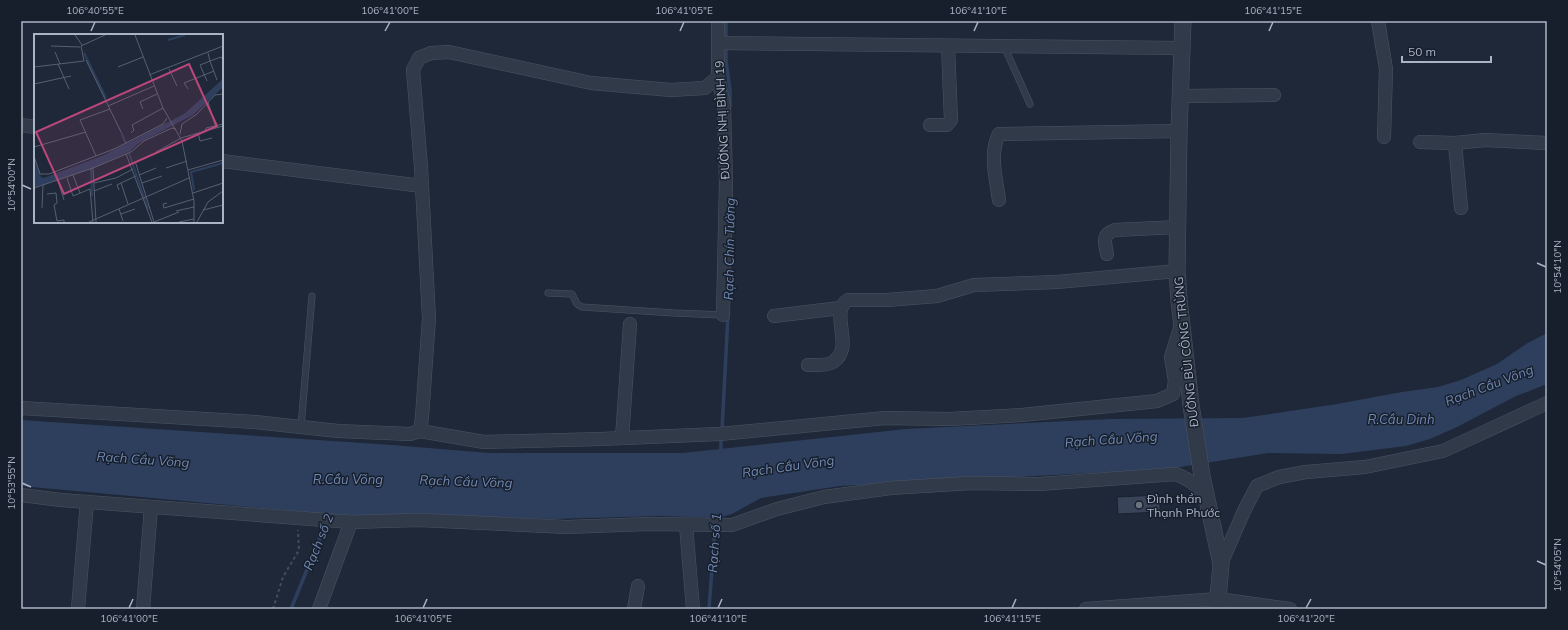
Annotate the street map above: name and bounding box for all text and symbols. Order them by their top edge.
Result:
text: 106°40'55"E [66,4,124,17]
text: 106°41'00"E [361,4,419,17]
text: 106°41'05"E [655,4,713,17]
text: 106°41'10"E [949,4,1007,17]
text: 106°41'15"E [1244,4,1302,17]
inset map [34,34,223,223]
scale bar [1402,38,1491,64]
text: 50 m [1408,44,1436,59]
street label: ĐƯỜNG NHỊ BÌNH 19 [711,60,733,180]
text: 10°54'00"N [5,158,18,212]
water label: Rạch Chín Tường [720,198,738,300]
text: 10°54'10"N [1551,240,1564,294]
street label: ĐƯỜNG BÙI CÔNG TRỪNG [1171,276,1201,428]
water label: Rạch Cầu Võng [1443,361,1535,409]
water label: R.Cầu Dinh [1367,411,1435,427]
water label: Rạch Cầu Võng [1064,428,1158,450]
water label: Rạch Cầu Võng [96,448,190,470]
water label: Rạch Cầu Võng [741,452,835,480]
text: 10°53'55"N [5,456,18,510]
water label: R.Cầu Võng [313,471,383,487]
water label: Rạch Cầu Võng [419,471,513,491]
place label: Đình thần Thạnh Phước [1147,491,1220,520]
marker: Đình thần Thạnh Phước [1134,500,1144,510]
water label: Rạch số 2 [299,511,337,572]
water label: Rạch số 1 [704,513,724,573]
text: 10°54'05"N [1551,538,1564,592]
text: 106°41'00"E [100,612,158,625]
text: 106°41'05"E [394,612,452,625]
text: 106°41'10"E [689,612,747,625]
text: 106°41'15"E [983,612,1041,625]
text: 106°41'20"E [1277,612,1335,625]

